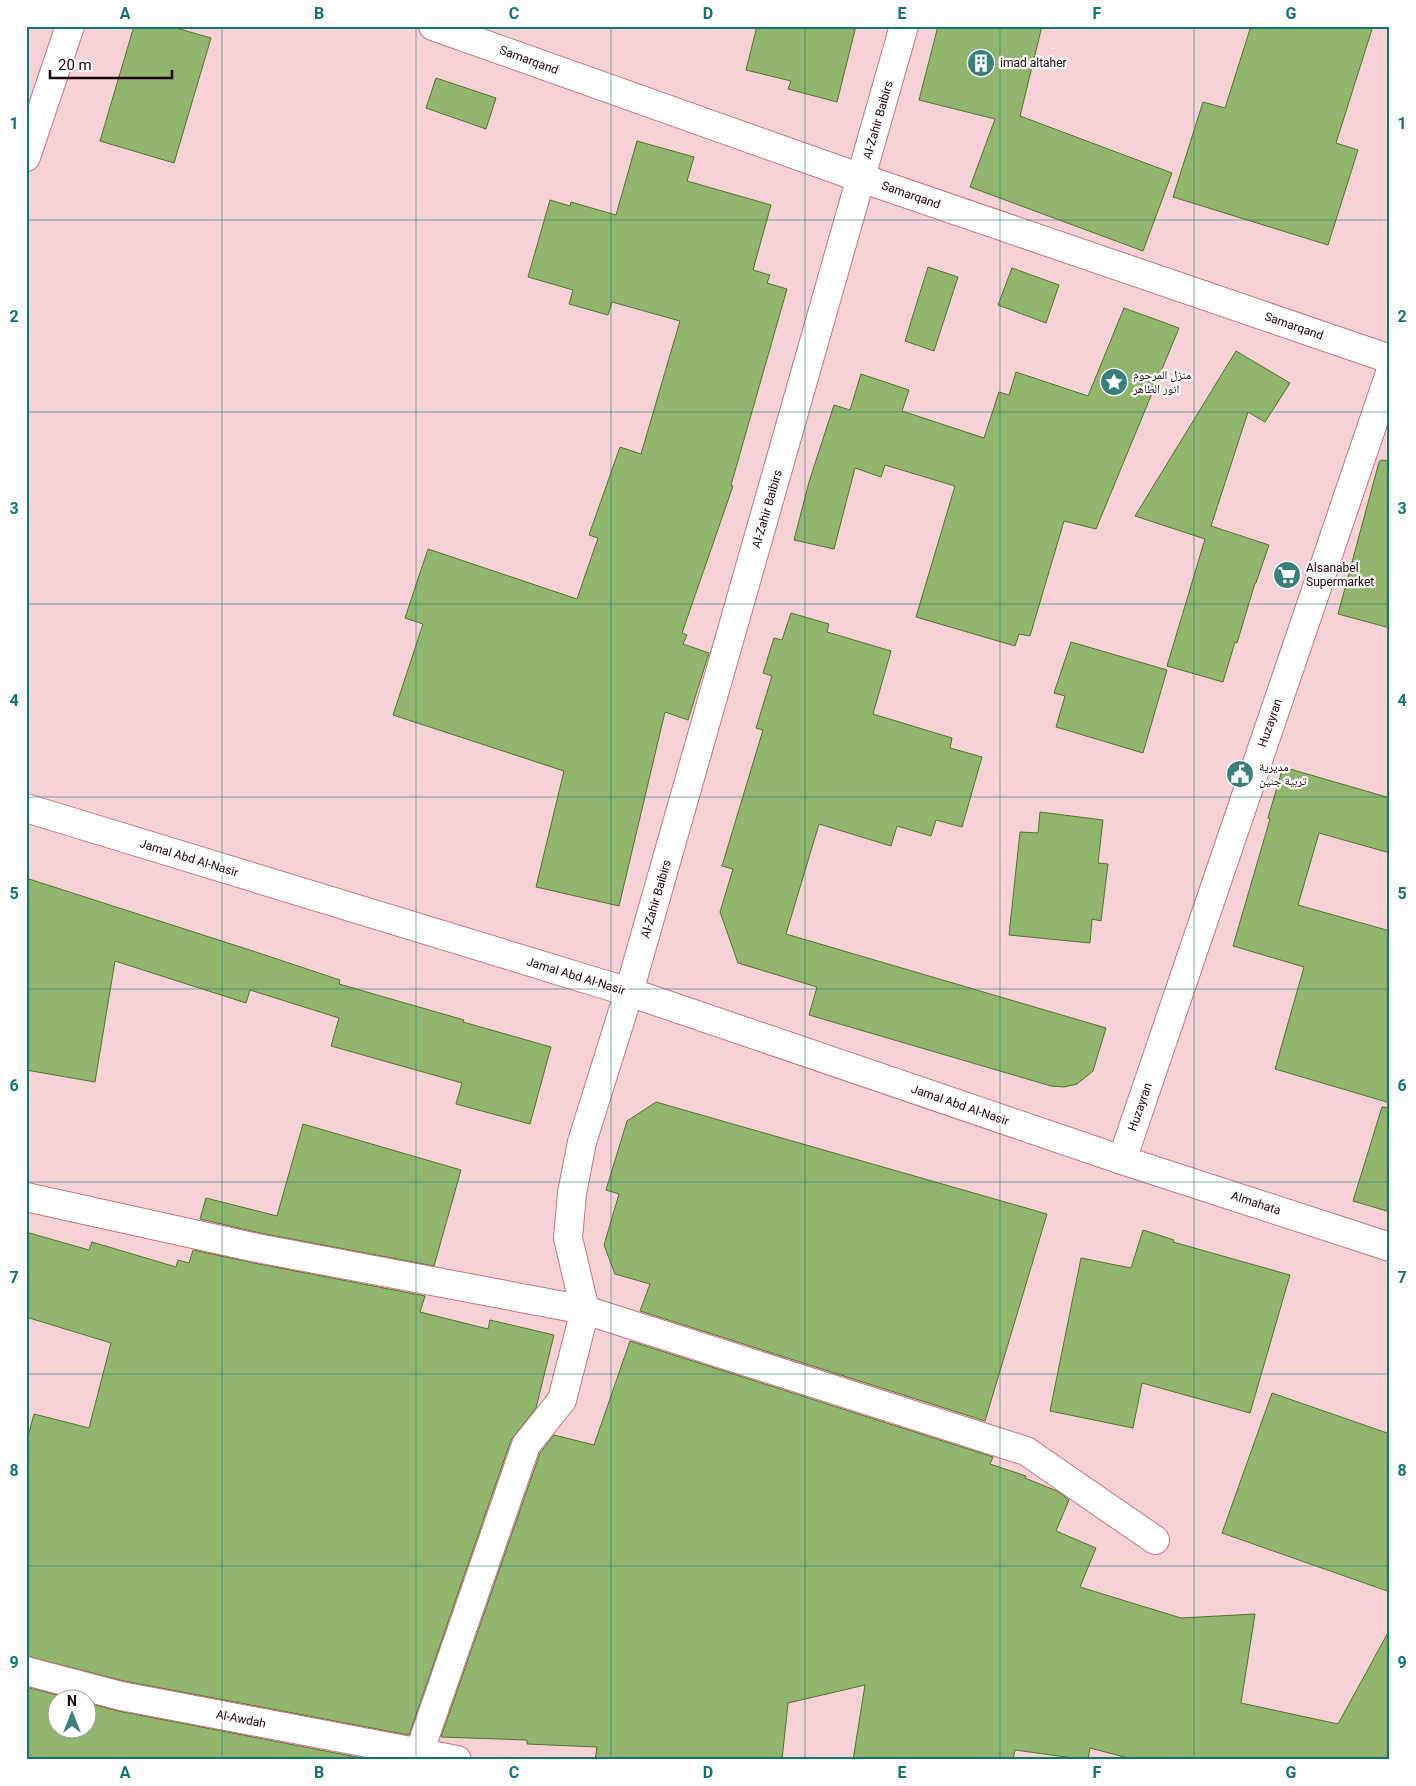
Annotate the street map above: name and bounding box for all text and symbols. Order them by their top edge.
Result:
text: A [120,4,131,23]
text: B [314,4,324,23]
text: C [509,4,519,23]
text: D [703,4,713,23]
text: E [898,4,907,23]
text: F [1093,4,1102,23]
text: G [1286,4,1297,23]
street label: Samarqand [498,43,560,77]
scale bar [50,48,172,80]
building icon: imad altaher [966,48,996,78]
text: 20 m [58,56,92,74]
place label: imad altaher [1000,56,1067,70]
street label: Al-Zahir Baibirs [860,79,896,161]
text: 1 [9,114,19,133]
text: 1 [1397,114,1407,133]
street label: Samarqand [880,178,942,212]
text: 2 [9,307,19,326]
text: 2 [1397,307,1407,326]
street label: Samarqand [1263,309,1325,343]
place icon: منزل المرحوم انور الطاهر [1099,367,1129,397]
place label: منزل المرحوم انور الطاهر [1132,368,1191,396]
street label: Al-Zahir Baibirs [749,468,785,550]
text: 3 [9,499,19,518]
text: 3 [1397,499,1407,518]
supermarket icon: Alsanabel Supermarket [1272,560,1302,590]
place label: Alsanabel Supermarket [1306,561,1374,589]
text: 4 [9,691,19,710]
text: 4 [1397,691,1407,710]
street label: Huzayran [1255,697,1285,749]
public building icon: مديرية تربية جنين [1225,759,1255,789]
place label: مديرية تربية جنين [1259,760,1307,788]
street label: Jamal Abd Al-Nasir [138,836,240,880]
street label: Al-Zahir Baibirs [638,858,674,940]
text: 5 [9,884,19,903]
text: 5 [1397,884,1407,903]
street label: Jamal Abd Al-Nasir [525,954,627,998]
text: 6 [9,1076,19,1095]
text: 6 [1397,1076,1407,1095]
street label: Huzayran [1125,1081,1155,1133]
street label: Jamal Abd Al-Nasir [909,1082,1011,1128]
street label: Almahata [1229,1188,1283,1218]
text: 7 [9,1268,19,1287]
text: 7 [1397,1268,1407,1287]
text: 8 [9,1461,19,1480]
text: 8 [1397,1461,1407,1480]
text: 9 [9,1653,19,1672]
text: 9 [1397,1653,1407,1672]
north arrow [48,1688,98,1738]
text: N [67,1693,77,1709]
street label: Al-Awdah [215,1707,267,1731]
text: A [120,1763,131,1782]
text: B [314,1763,324,1782]
text: C [509,1763,519,1782]
text: D [703,1763,713,1782]
text: E [898,1763,907,1782]
text: F [1093,1763,1102,1782]
text: G [1286,1763,1297,1782]

